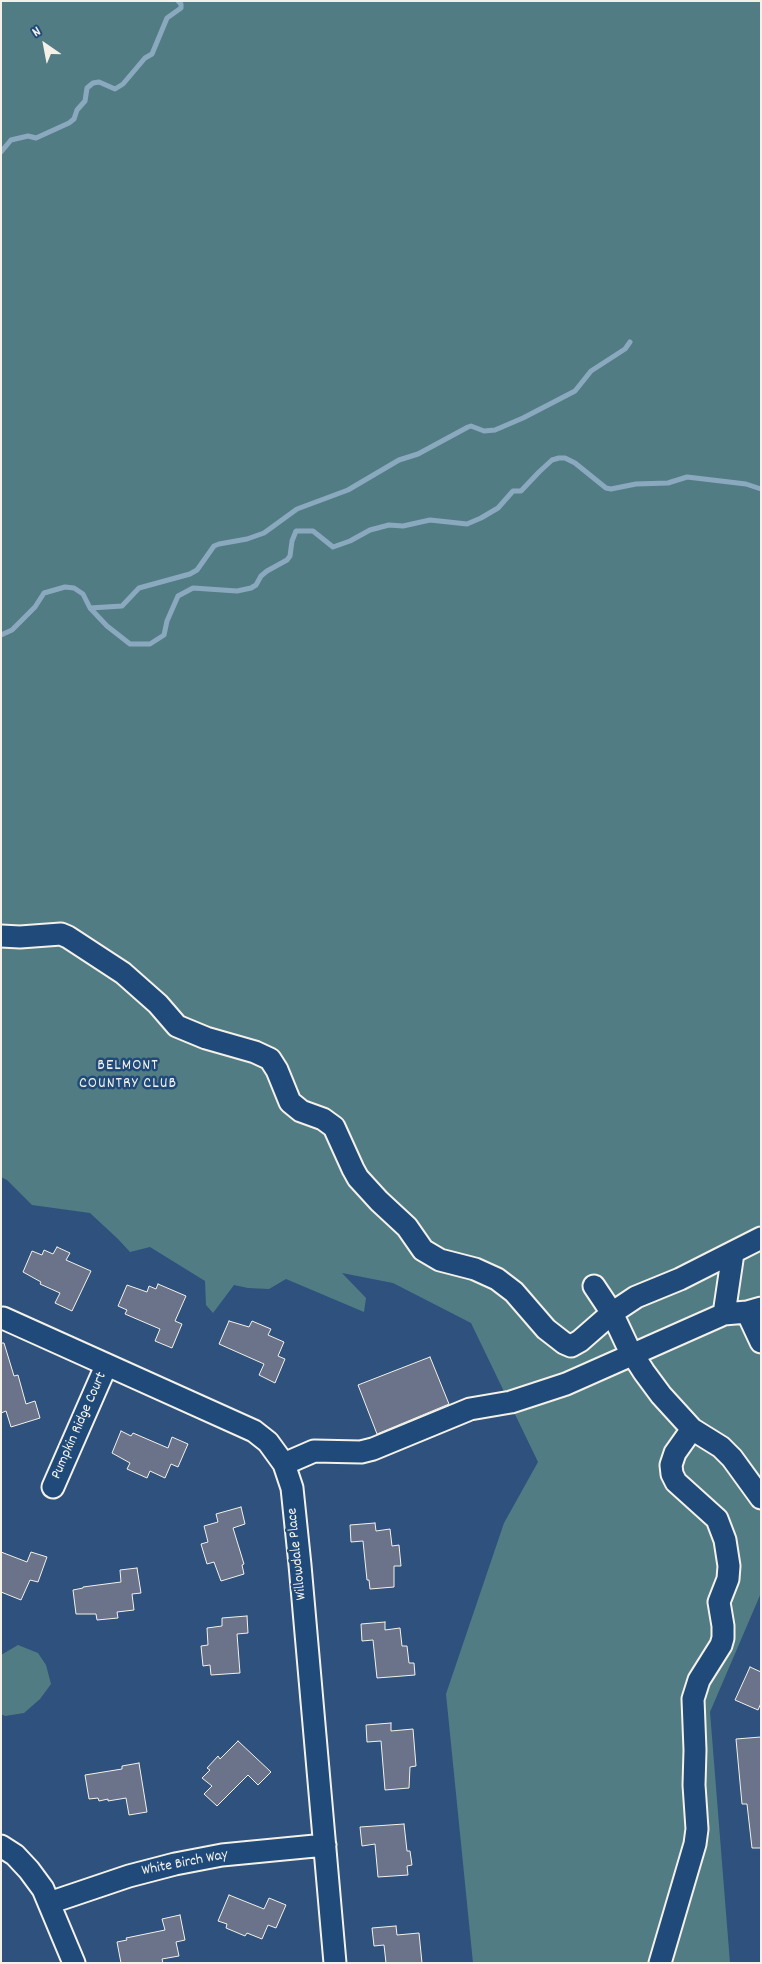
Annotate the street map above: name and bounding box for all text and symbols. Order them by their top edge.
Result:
north arrow [20,20,70,70]
text: N [28,22,45,43]
district label: BELMONT COUNTRY CLUB [77,1057,179,1095]
street label: Pumpkin Ridge Court [48,1370,112,1482]
street label: Willowdale Place [284,1507,312,1601]
street label: White Birch Way [140,1847,230,1881]

